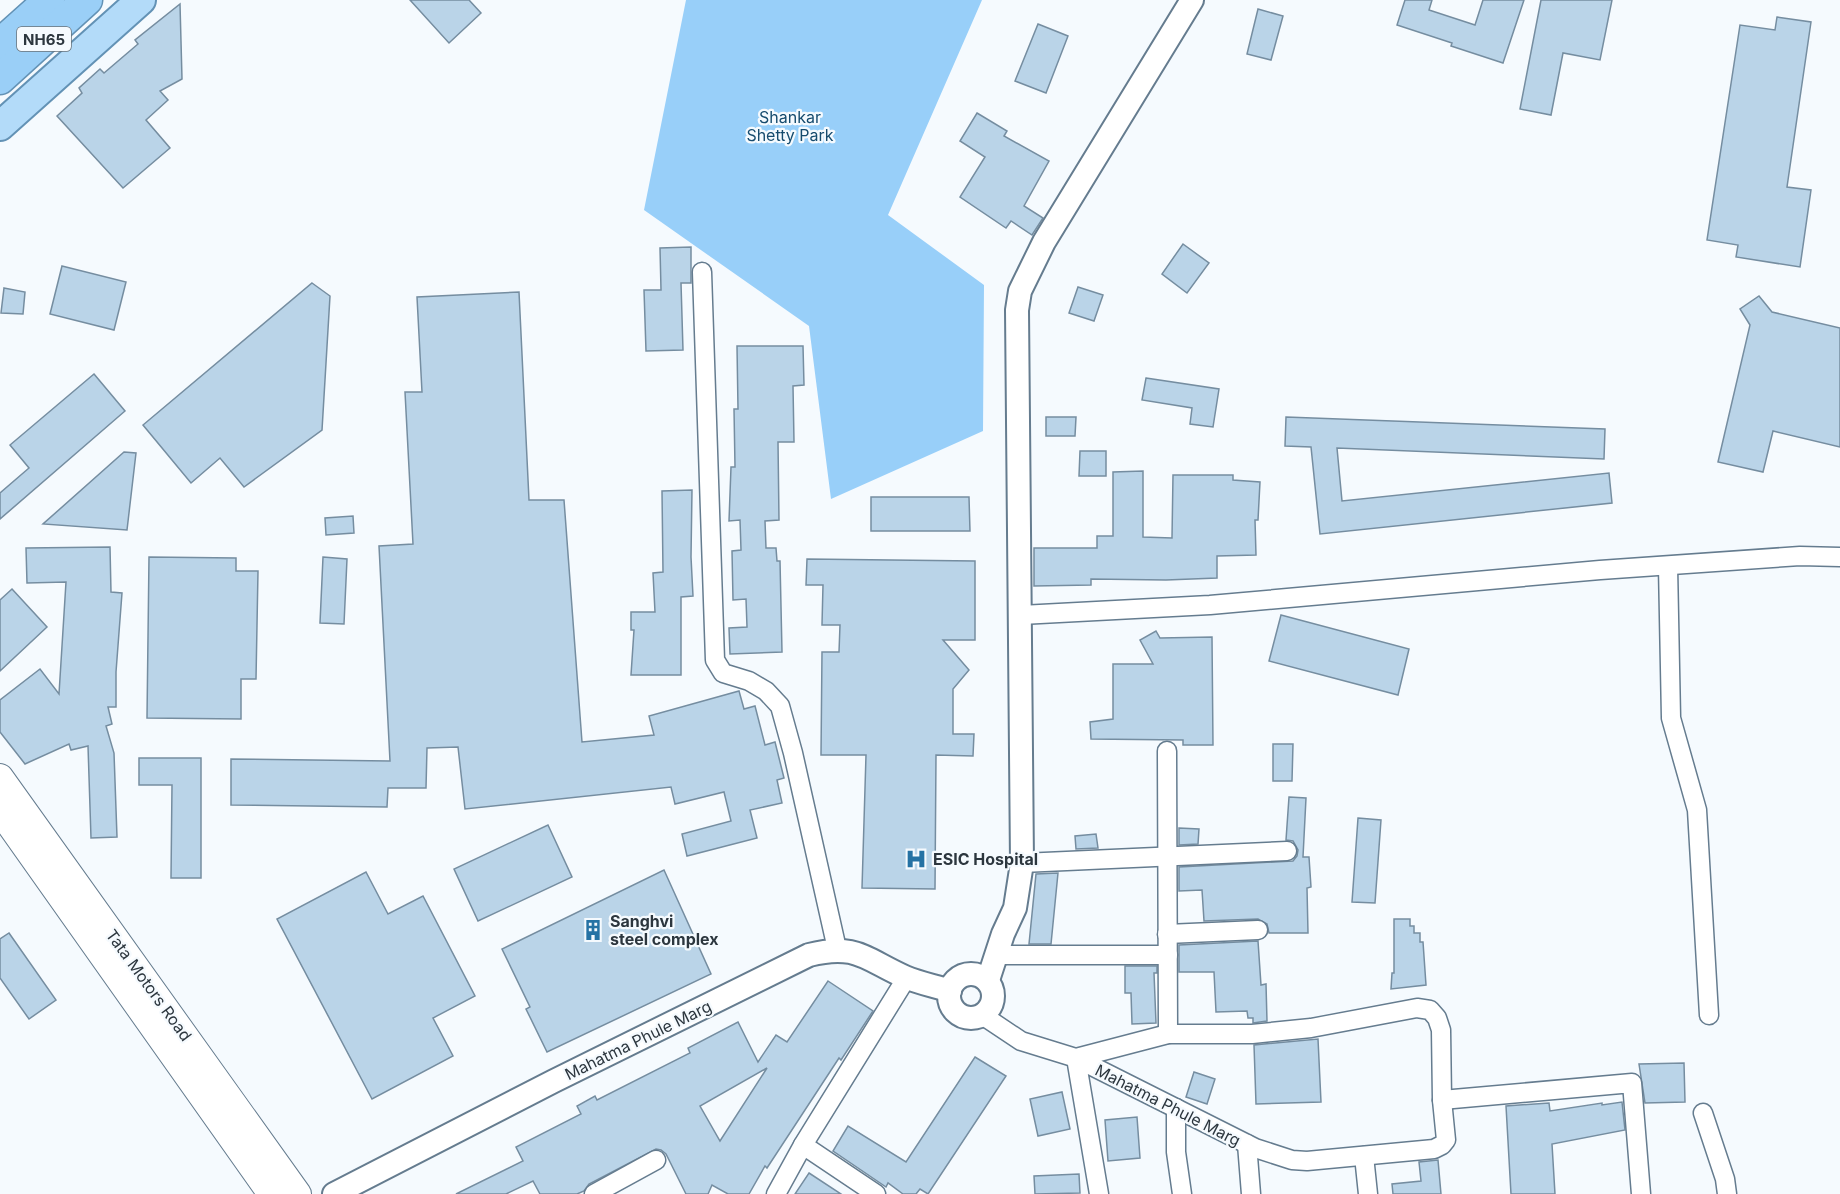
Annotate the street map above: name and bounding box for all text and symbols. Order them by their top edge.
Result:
road number: NH65 [17,27,71,51]
park label: Shankar Shetty Park [746,107,834,145]
hospital icon: ESIC Hospital [904,847,928,871]
place label: ESIC Hospital [933,849,1038,869]
place label: Sanghvi steel complex [610,911,719,949]
building icon: Sanghvi steel complex [581,918,605,942]
street label: Tata Motors Road [102,925,196,1045]
street label: Mahatma Phule Marg [562,996,714,1084]
street label: Mahatma Phule Marg [1092,1060,1244,1150]

